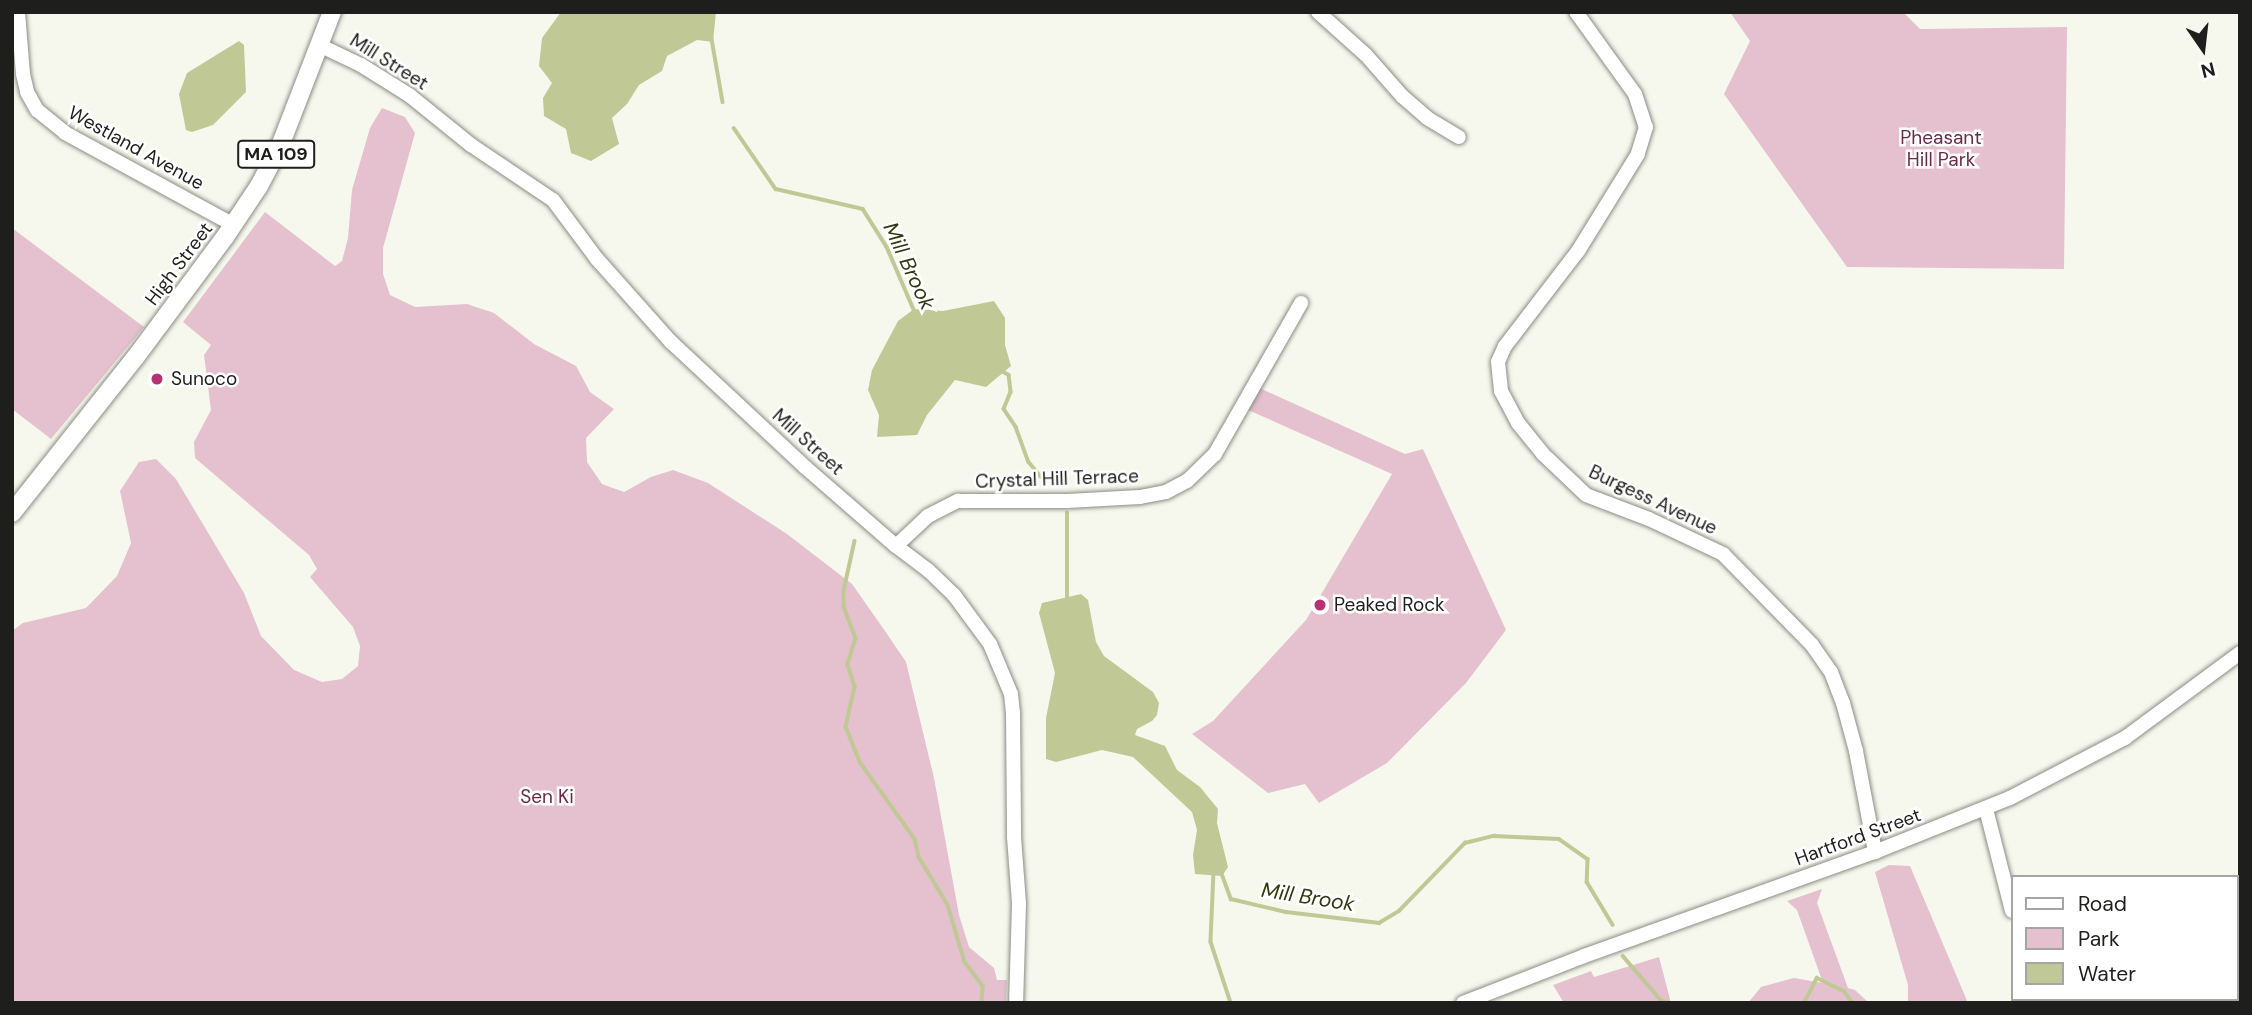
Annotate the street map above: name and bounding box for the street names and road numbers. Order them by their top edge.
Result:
street label: Mill Street [346,29,432,95]
street label: Westland Avenue [64,101,208,195]
road number: MA 109 [236,140,316,168]
street label: High Street [140,218,218,310]
street label: Mill Street [768,404,848,480]
street label: Burgess Avenue [1585,460,1721,540]
street label: Crystal Hill Terrace [975,465,1139,493]
street label: Hartford Street [1792,804,1924,870]

